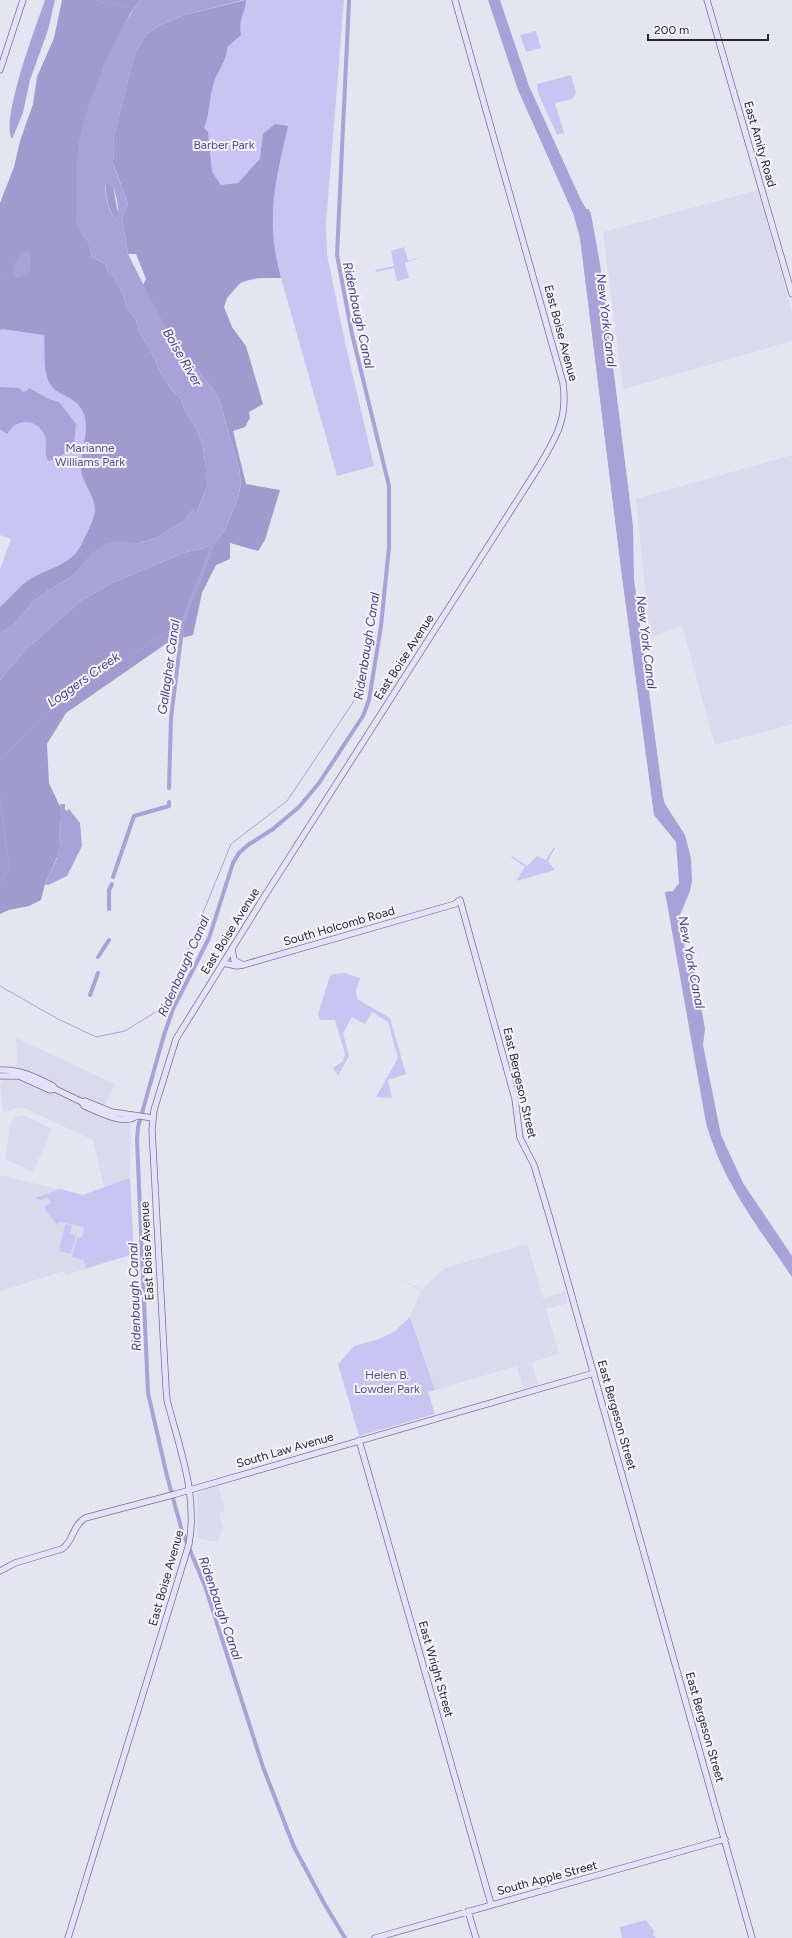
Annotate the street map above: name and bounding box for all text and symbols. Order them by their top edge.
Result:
scale bar [648,16,768,42]
text: 200 m [654,23,689,37]
street label: East Amity Road [741,99,779,189]
park label: Barber Park [194,138,255,152]
water label: Ridenbaugh Canal [340,260,377,370]
water label: New York Canal [593,273,620,368]
street label: East Boise Avenue [541,283,581,383]
water label: Boise River [160,326,205,389]
park label: Marianne Williams Park [55,441,125,469]
water label: Ridenbaugh Canal [351,591,382,701]
water label: New York Canal [633,595,660,690]
street label: East Boise Avenue [371,611,437,702]
water label: Gallagher Canal [154,619,183,715]
water label: Loggers Creek [44,649,123,710]
street label: East Boise Avenue [198,885,262,977]
street label: South Holcomb Road [282,903,396,949]
water label: Ridenbaugh Canal [155,913,212,1019]
water label: New York Canal [675,915,708,1010]
street label: East Bergeson Street [500,1026,540,1140]
street label: East Boise Avenue [137,1201,157,1301]
water label: Ridenbaugh Canal [125,1242,144,1352]
street label: East Bergeson Street [595,1358,640,1472]
park label: Helen B. Lowder Park [354,1368,420,1396]
street label: South Law Avenue [235,1429,336,1471]
street label: East Boise Avenue [146,1528,187,1628]
water label: Ridenbaugh Canal [196,1554,245,1662]
street label: East Wright Street [416,1619,457,1719]
street label: East Bergeson Street [683,1670,728,1784]
street label: South Apple Street [495,1858,599,1898]

